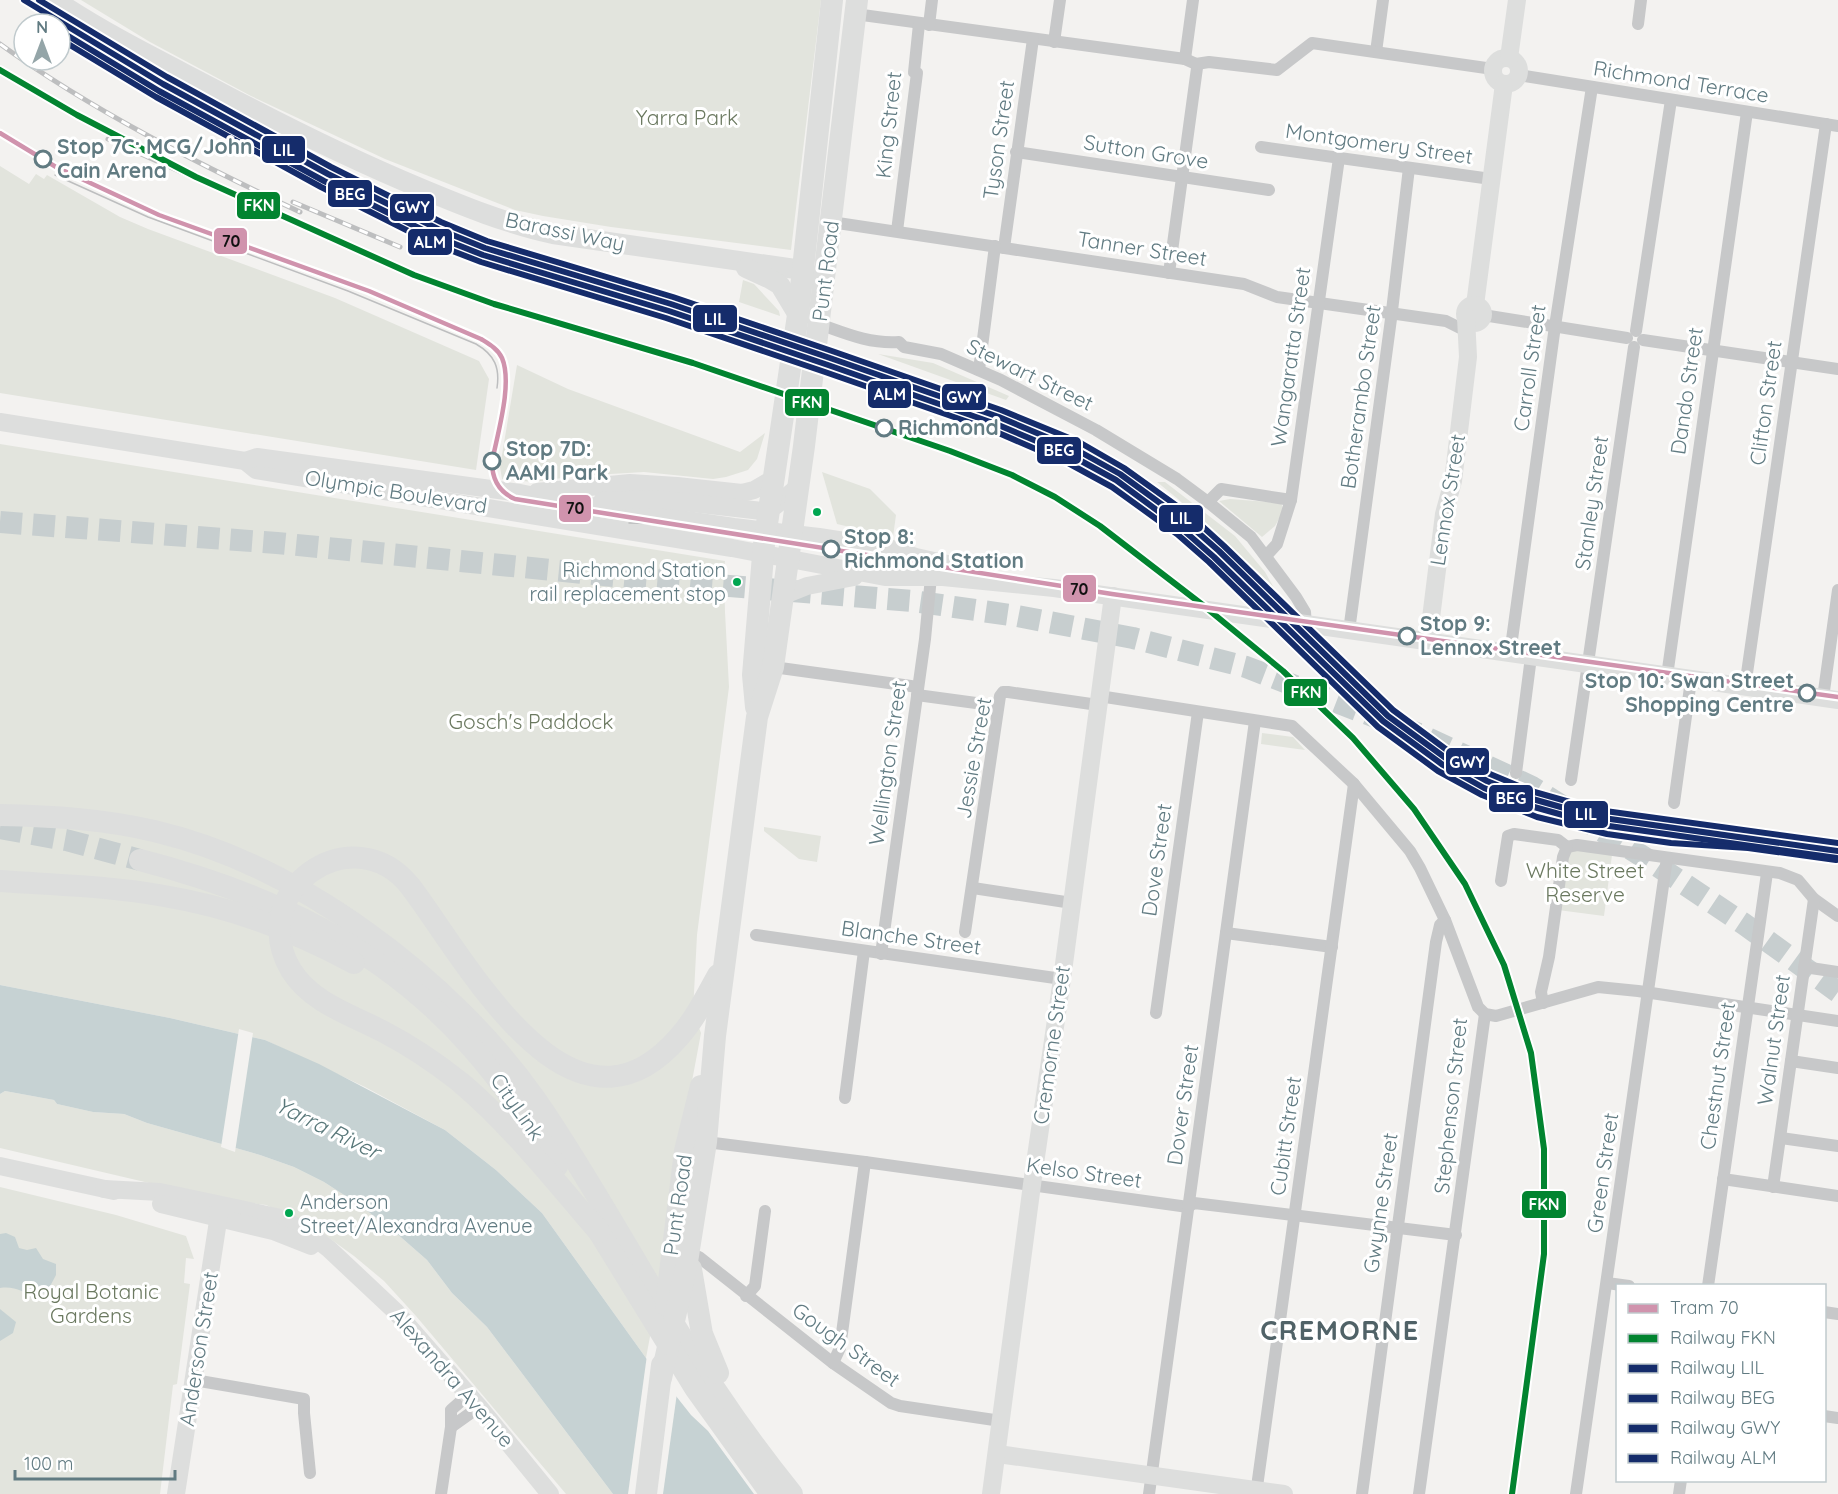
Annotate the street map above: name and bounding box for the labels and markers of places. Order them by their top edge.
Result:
place label: Stop 7C: MCG/John Cain Arena [57,133,253,183]
marker: Stop 7C: MCG/John Cain Arena [34,150,52,168]
place label: Richmond [898,414,999,440]
marker: Richmond [875,419,893,437]
place label: Stop 7D: AAMI Park [506,435,609,485]
marker: Stop 7D: AAMI Park [483,452,501,470]
unlabelled marker [811,506,823,518]
place label: Stop 8: Richmond Station [844,523,1024,573]
marker: Stop 8: Richmond Station [822,540,840,558]
place label: Richmond Station rail replacement stop [529,557,726,606]
marker: Richmond Station rail replacement stop [731,576,743,588]
place label: Stop 9: Lennox Street [1420,610,1562,660]
marker: Stop 9: Lennox Street [1398,627,1416,645]
place label: Stop 10: Swan Street Shopping Centre [1585,667,1794,717]
marker: Stop 10: Swan Street Shopping Centre [1798,684,1816,702]
place label: Anderson Street/Alexandra Avenue [300,1189,533,1238]
marker: Anderson Street/Alexandra Avenue [283,1207,295,1219]

